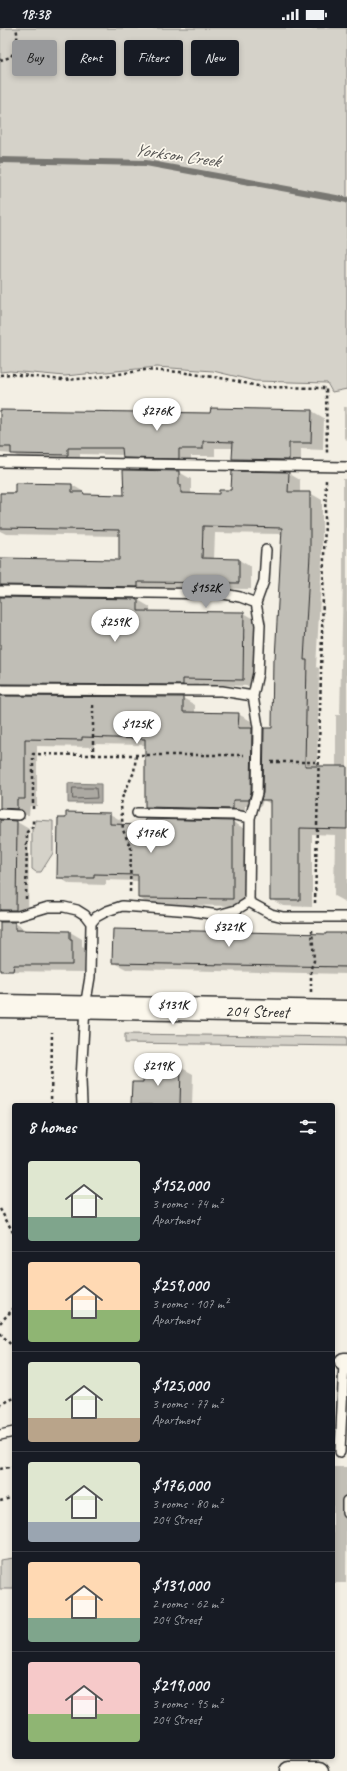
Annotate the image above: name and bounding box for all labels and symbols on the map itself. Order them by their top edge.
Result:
water label: Yorkson Creek [133,138,224,172]
pin: $276K [129,398,185,432]
pin: $152K [178,575,234,609]
pin: $259K [87,609,143,643]
pin: $125K [109,711,165,745]
pin: $176K [123,820,179,854]
pin: $321K [201,914,257,948]
pin: $131K [145,992,201,1026]
street label: 204 Street [225,1000,292,1023]
pin: $219K [130,1053,186,1087]

